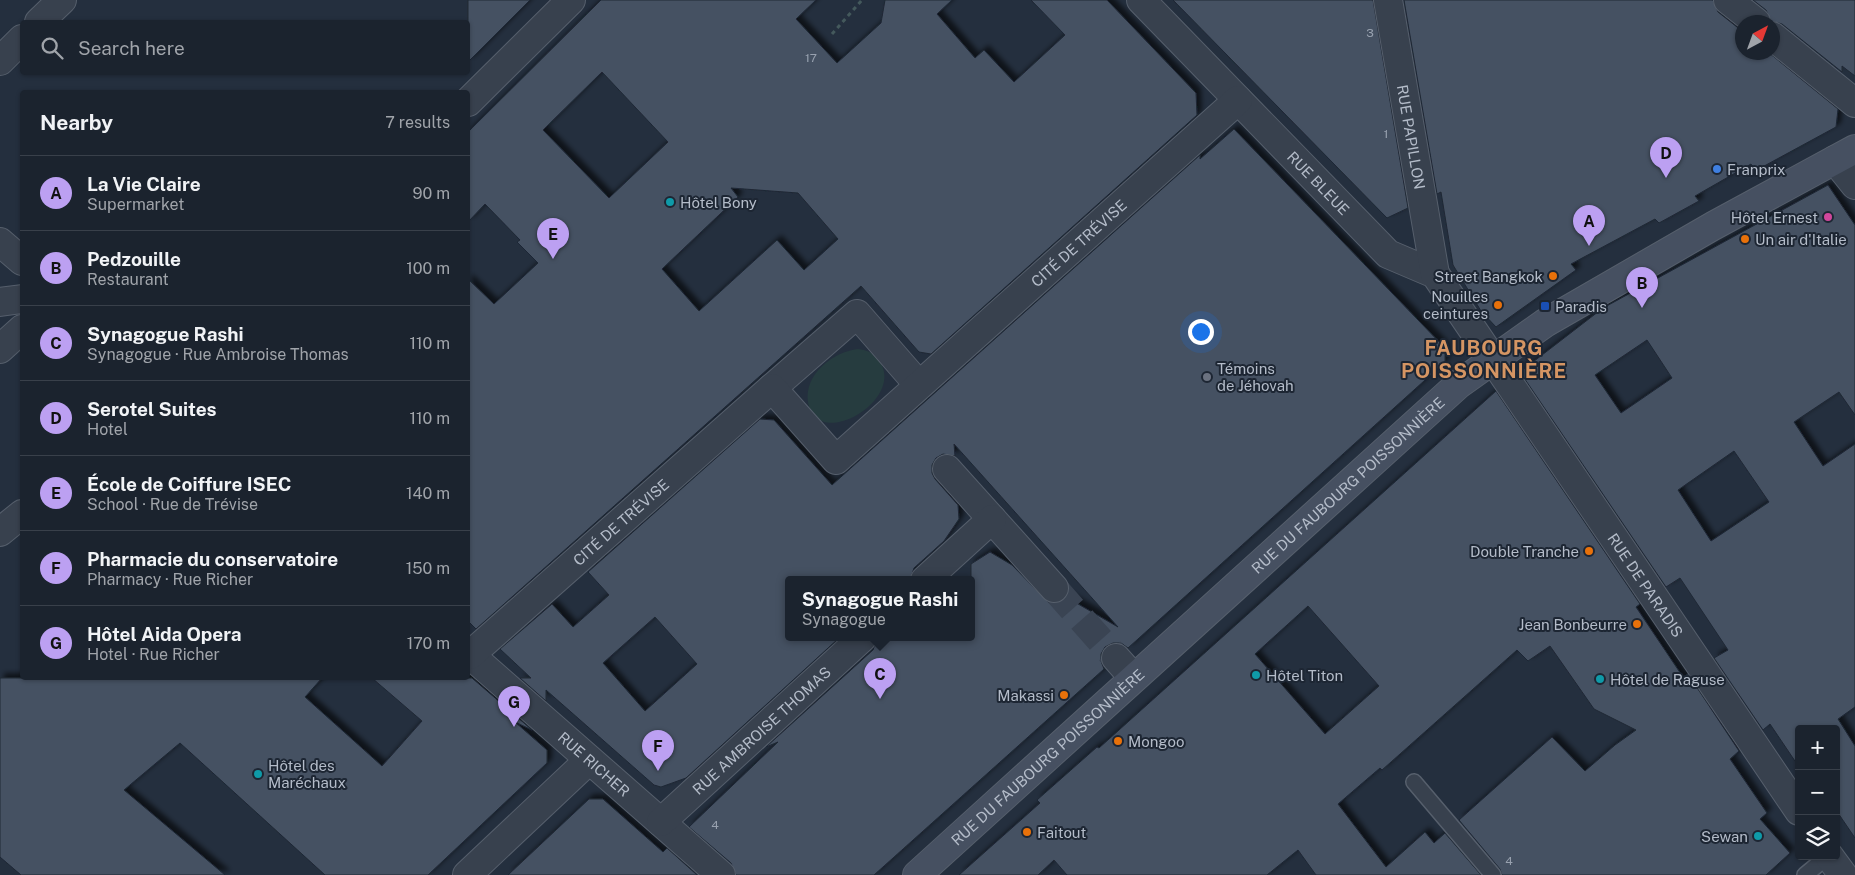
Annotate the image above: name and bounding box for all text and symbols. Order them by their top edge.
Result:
north arrow [1735,15,1780,60]
search box [20,20,470,75]
house number: 3 [1366,26,1374,40]
icon: search [38,34,66,62]
text: Search here [78,37,185,59]
house number: 17 [805,51,817,65]
street label: RUE PAPILLON [1394,83,1429,191]
text: Nearby [40,110,113,135]
text: 7 results [385,113,450,132]
house number: 1 [1384,127,1388,141]
pin: D [1650,137,1682,178]
street label: RUE BLEUE [1284,148,1353,218]
place label: Franprix [1727,161,1785,178]
marker: Franprix [1711,163,1723,175]
text: La Vie Claire [87,173,201,195]
text: A [50,184,62,203]
text: 90 m [413,184,450,203]
place label: Hôtel Bony [680,194,757,211]
text: Supermarket [87,195,184,214]
marker: Hôtel Bony [664,196,676,208]
street label: CITÉ DE TRÉVISE [1027,196,1130,290]
pin: A [1573,205,1605,246]
place label: Hôtel Ernest [1731,209,1818,226]
marker: Hôtel Ernest [1822,211,1834,223]
pin: E [537,218,569,259]
place label: Un air d'Italie [1755,231,1847,248]
marker: Un air d'Italie [1739,233,1751,245]
text: Pedzouille [87,248,181,270]
text: B [51,259,61,278]
text: 100 m [406,259,450,278]
pin: B [1626,267,1658,308]
place label: Street Bangkok [1434,268,1543,285]
text: Restaurant [87,270,169,289]
marker: Street Bangkok [1547,270,1559,282]
place label: Nouilles ceintures [1423,288,1488,322]
place label: Paradis [1555,298,1607,315]
marker: Nouilles ceintures [1492,299,1504,311]
marker: Paradis [1539,300,1551,312]
your location [1188,319,1214,345]
text: Synagogue Rashi [87,323,244,345]
text: C [50,334,62,353]
text: 110 m [409,334,450,353]
district label: FAUBOURG POISSONNIÈRE [1401,336,1567,383]
text: Synagogue · Rue Ambroise Thomas [87,345,349,364]
place label: Témoins de Jéhovah [1217,360,1294,394]
marker: Témoins de Jéhovah [1201,371,1213,383]
street label: RUE DU FAUBOURG POISSONNIÈRE [1248,393,1447,577]
text: Serotel Suites [87,398,217,420]
text: D [50,409,62,428]
text: 110 m [409,409,450,428]
text: Hotel [87,420,128,439]
text: École de Coiffure ISEC [87,473,291,495]
street label: CITÉ DE TRÉVISE [569,475,672,569]
text: E [51,484,61,503]
text: 140 m [406,484,450,503]
text: School · Rue de Trévise [87,495,258,514]
street label: RUE DE PARADIS [1605,530,1687,640]
place label: Double Tranche [1470,543,1579,560]
marker: Double Tranche [1583,545,1595,557]
text: Pharmacie du conservatoire [87,548,338,570]
text: F [51,559,61,578]
text: 150 m [406,559,450,578]
text: Pharmacy · Rue Richer [87,570,253,589]
popup [785,576,975,641]
text: Synagogue Rashi [802,588,958,610]
text: Synagogue [802,610,886,629]
place label: Jean Bonbeurre [1519,616,1627,633]
marker: Jean Bonbeurre [1631,618,1643,630]
text: Hôtel Aida Opera [87,623,242,645]
text: G [50,634,62,653]
text: 170 m [407,634,450,653]
text: Hotel · Rue Richer [87,645,220,664]
pin: C [864,658,896,699]
street label: RUE AMBROISE THOMAS [689,663,834,798]
street label: RUE DU FAUBOURG POISSONNIÈRE [948,665,1147,848]
place label: Hôtel Titon [1266,667,1343,684]
marker: Hôtel Titon [1250,669,1262,681]
place label: Hôtel de Raguse [1610,671,1725,688]
marker: Hôtel de Raguse [1594,673,1606,685]
pin: G [498,686,530,727]
place label: Makassi [997,687,1054,704]
marker: Makassi [1058,689,1070,701]
map controls [1795,725,1840,860]
button: + [1795,725,1840,770]
street label: RUE RICHER [555,728,633,800]
pin: F [642,730,674,771]
place label: Mongoo [1128,733,1184,750]
marker: Mongoo [1112,735,1124,747]
place label: Hôtel des Maréchaux [268,757,346,791]
marker: Hôtel des Maréchaux [252,768,264,780]
button: − [1795,770,1840,815]
button: layers [1795,815,1840,860]
house number: 4 [711,818,719,832]
place label: Faitout [1037,824,1087,841]
marker: Faitout [1021,826,1033,838]
place label: Sewan [1701,828,1748,845]
marker: Sewan [1752,830,1764,842]
house number: 4 [1505,854,1513,868]

